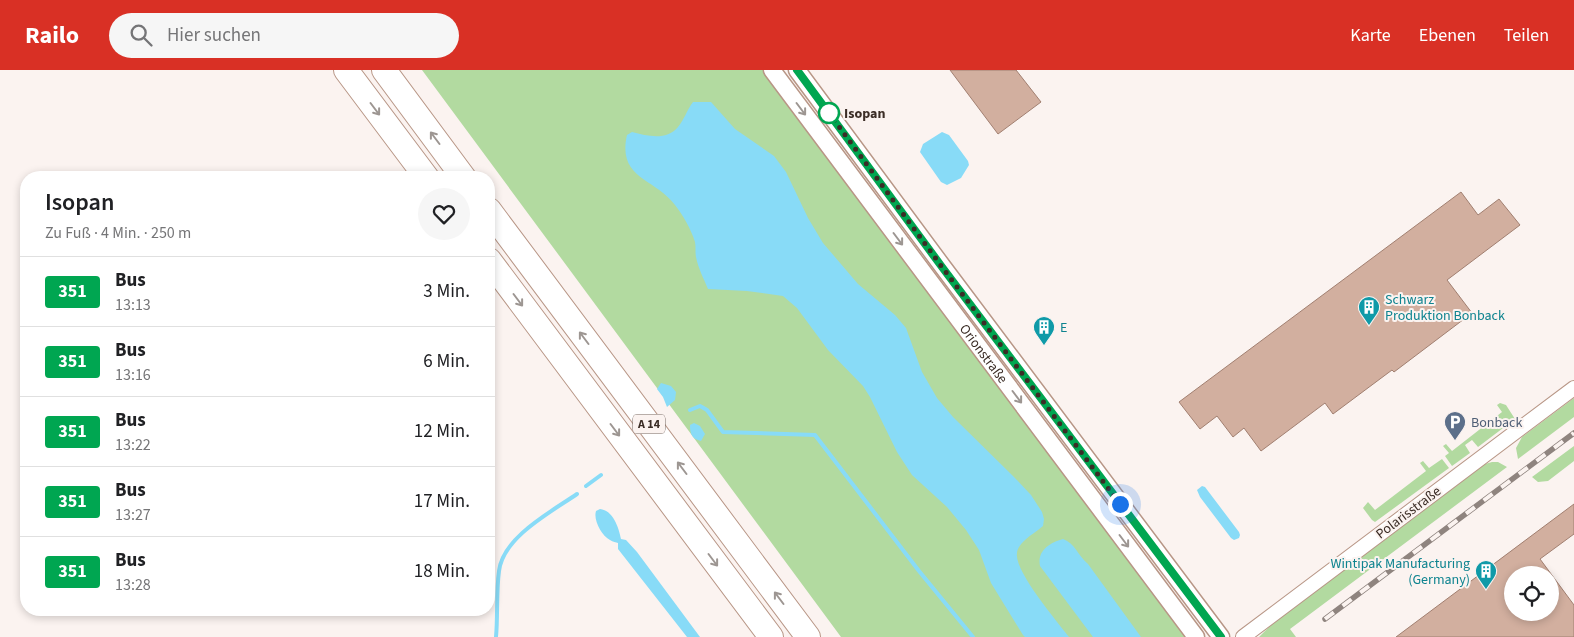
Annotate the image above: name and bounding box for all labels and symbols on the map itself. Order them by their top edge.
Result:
one-way arrow [370,102,381,115]
one-way arrow [796,102,806,116]
marker: Isopan [818,102,840,124]
place label: Isopan [844,104,885,124]
one-way arrow [430,131,440,145]
one-way arrow [893,232,904,245]
place label: Schwarz Produktion Bonback [1385,290,1505,326]
one-way arrow [513,292,523,306]
building icon: Schwarz Produktion Bonback [1357,295,1381,326]
building icon: E [1032,315,1056,346]
place label: E [1060,318,1067,338]
street label: Orionstraße [954,320,1012,388]
one-way arrow [579,332,590,345]
one-way arrow [1011,390,1022,403]
parking icon: Bonback [1443,410,1467,441]
place label: Bonback [1471,413,1522,433]
road number: A 14 [633,414,665,434]
one-way arrow [610,423,621,436]
one-way arrow [676,462,687,475]
street label: Polarisstraße [1372,482,1445,544]
your location [1108,492,1133,517]
one-way arrow [1119,534,1130,547]
one-way arrow [707,553,718,566]
place label: Wintipak Manufacturing (Germany) [1330,554,1470,590]
building icon: Wintipak Manufacturing (Germany) [1474,559,1498,590]
one-way arrow [774,591,784,605]

